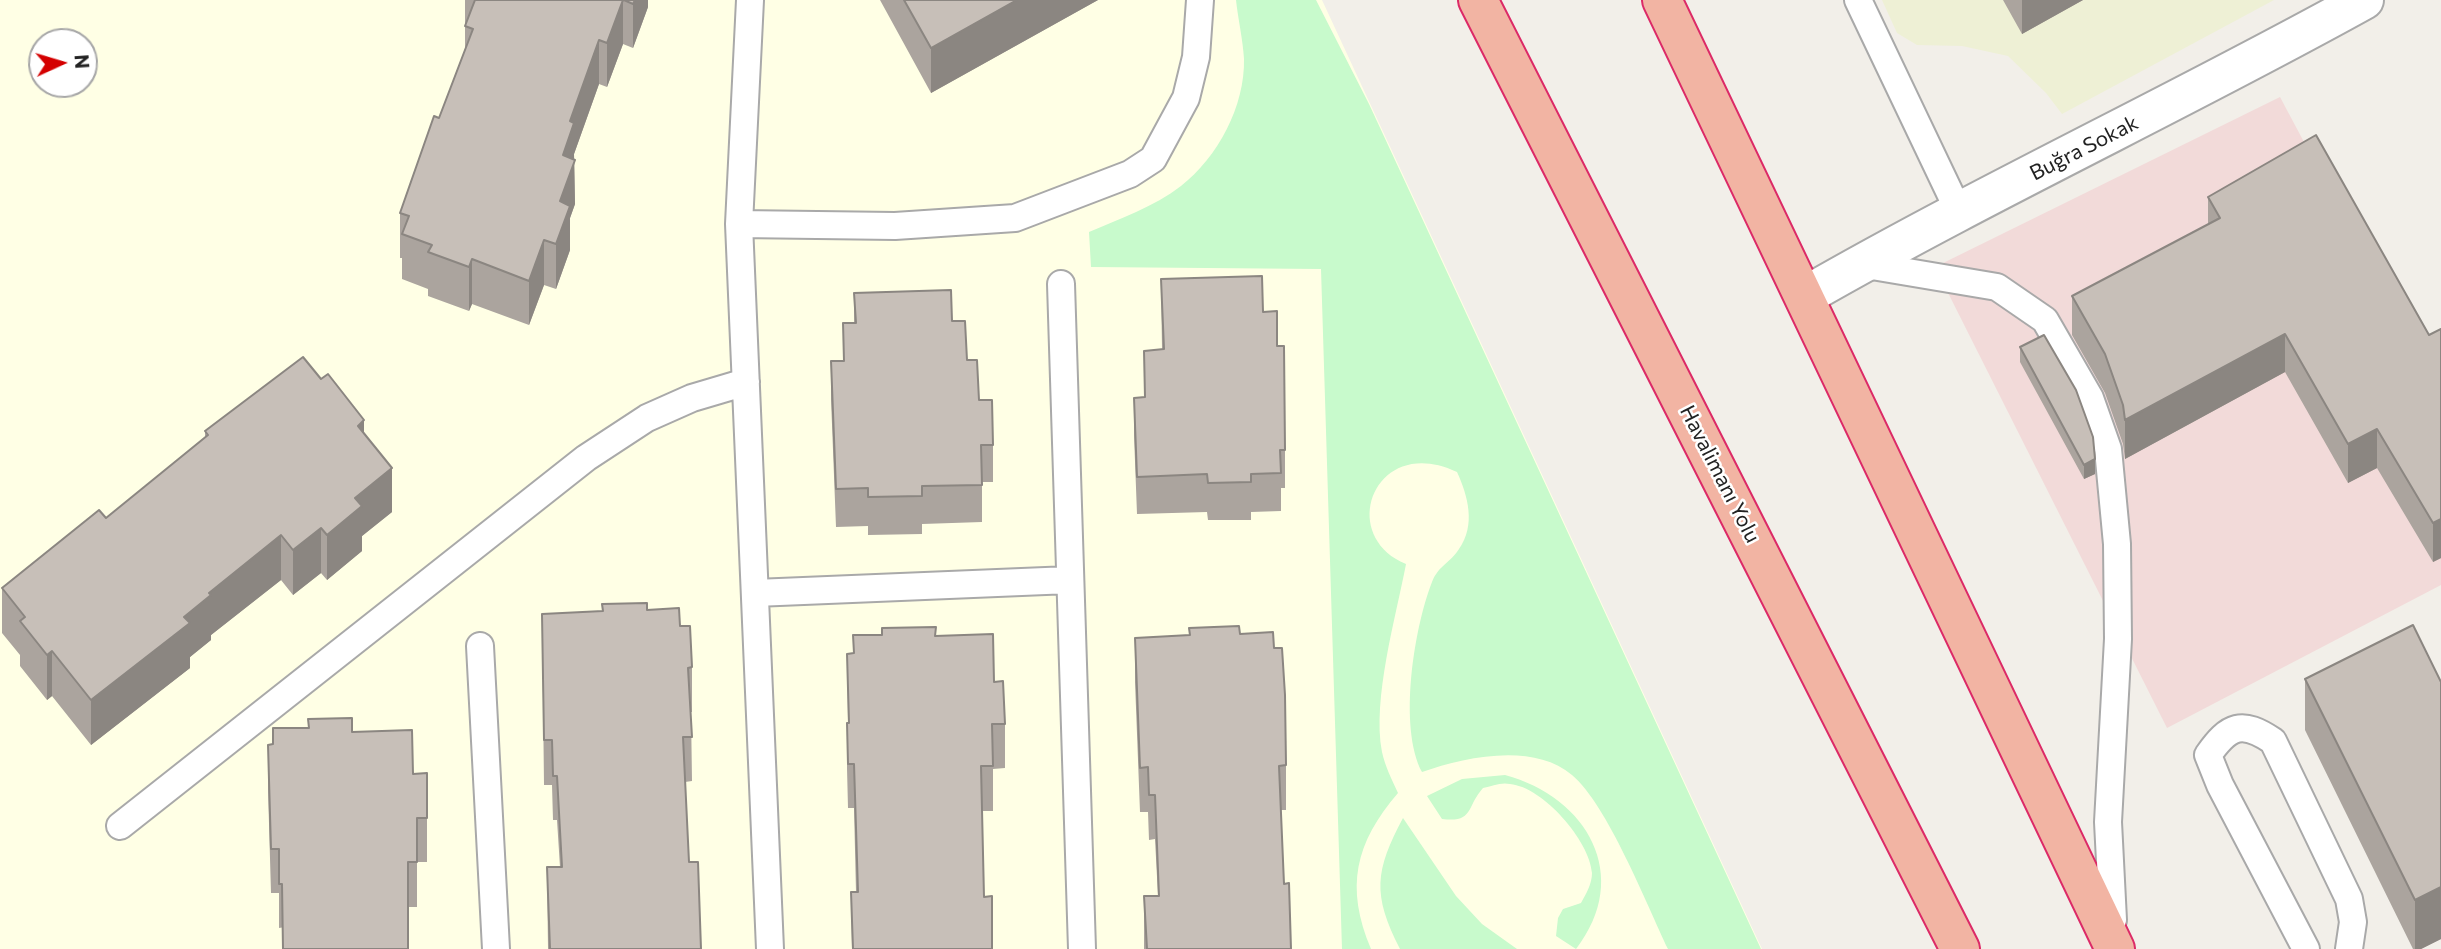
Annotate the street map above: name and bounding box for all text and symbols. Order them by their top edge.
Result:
north arrow [28,28,98,98]
text: N [70,54,94,70]
street label: Buğra Sokak [2026,110,2142,186]
street label: Havalimanı Yolu [1675,401,1765,547]

